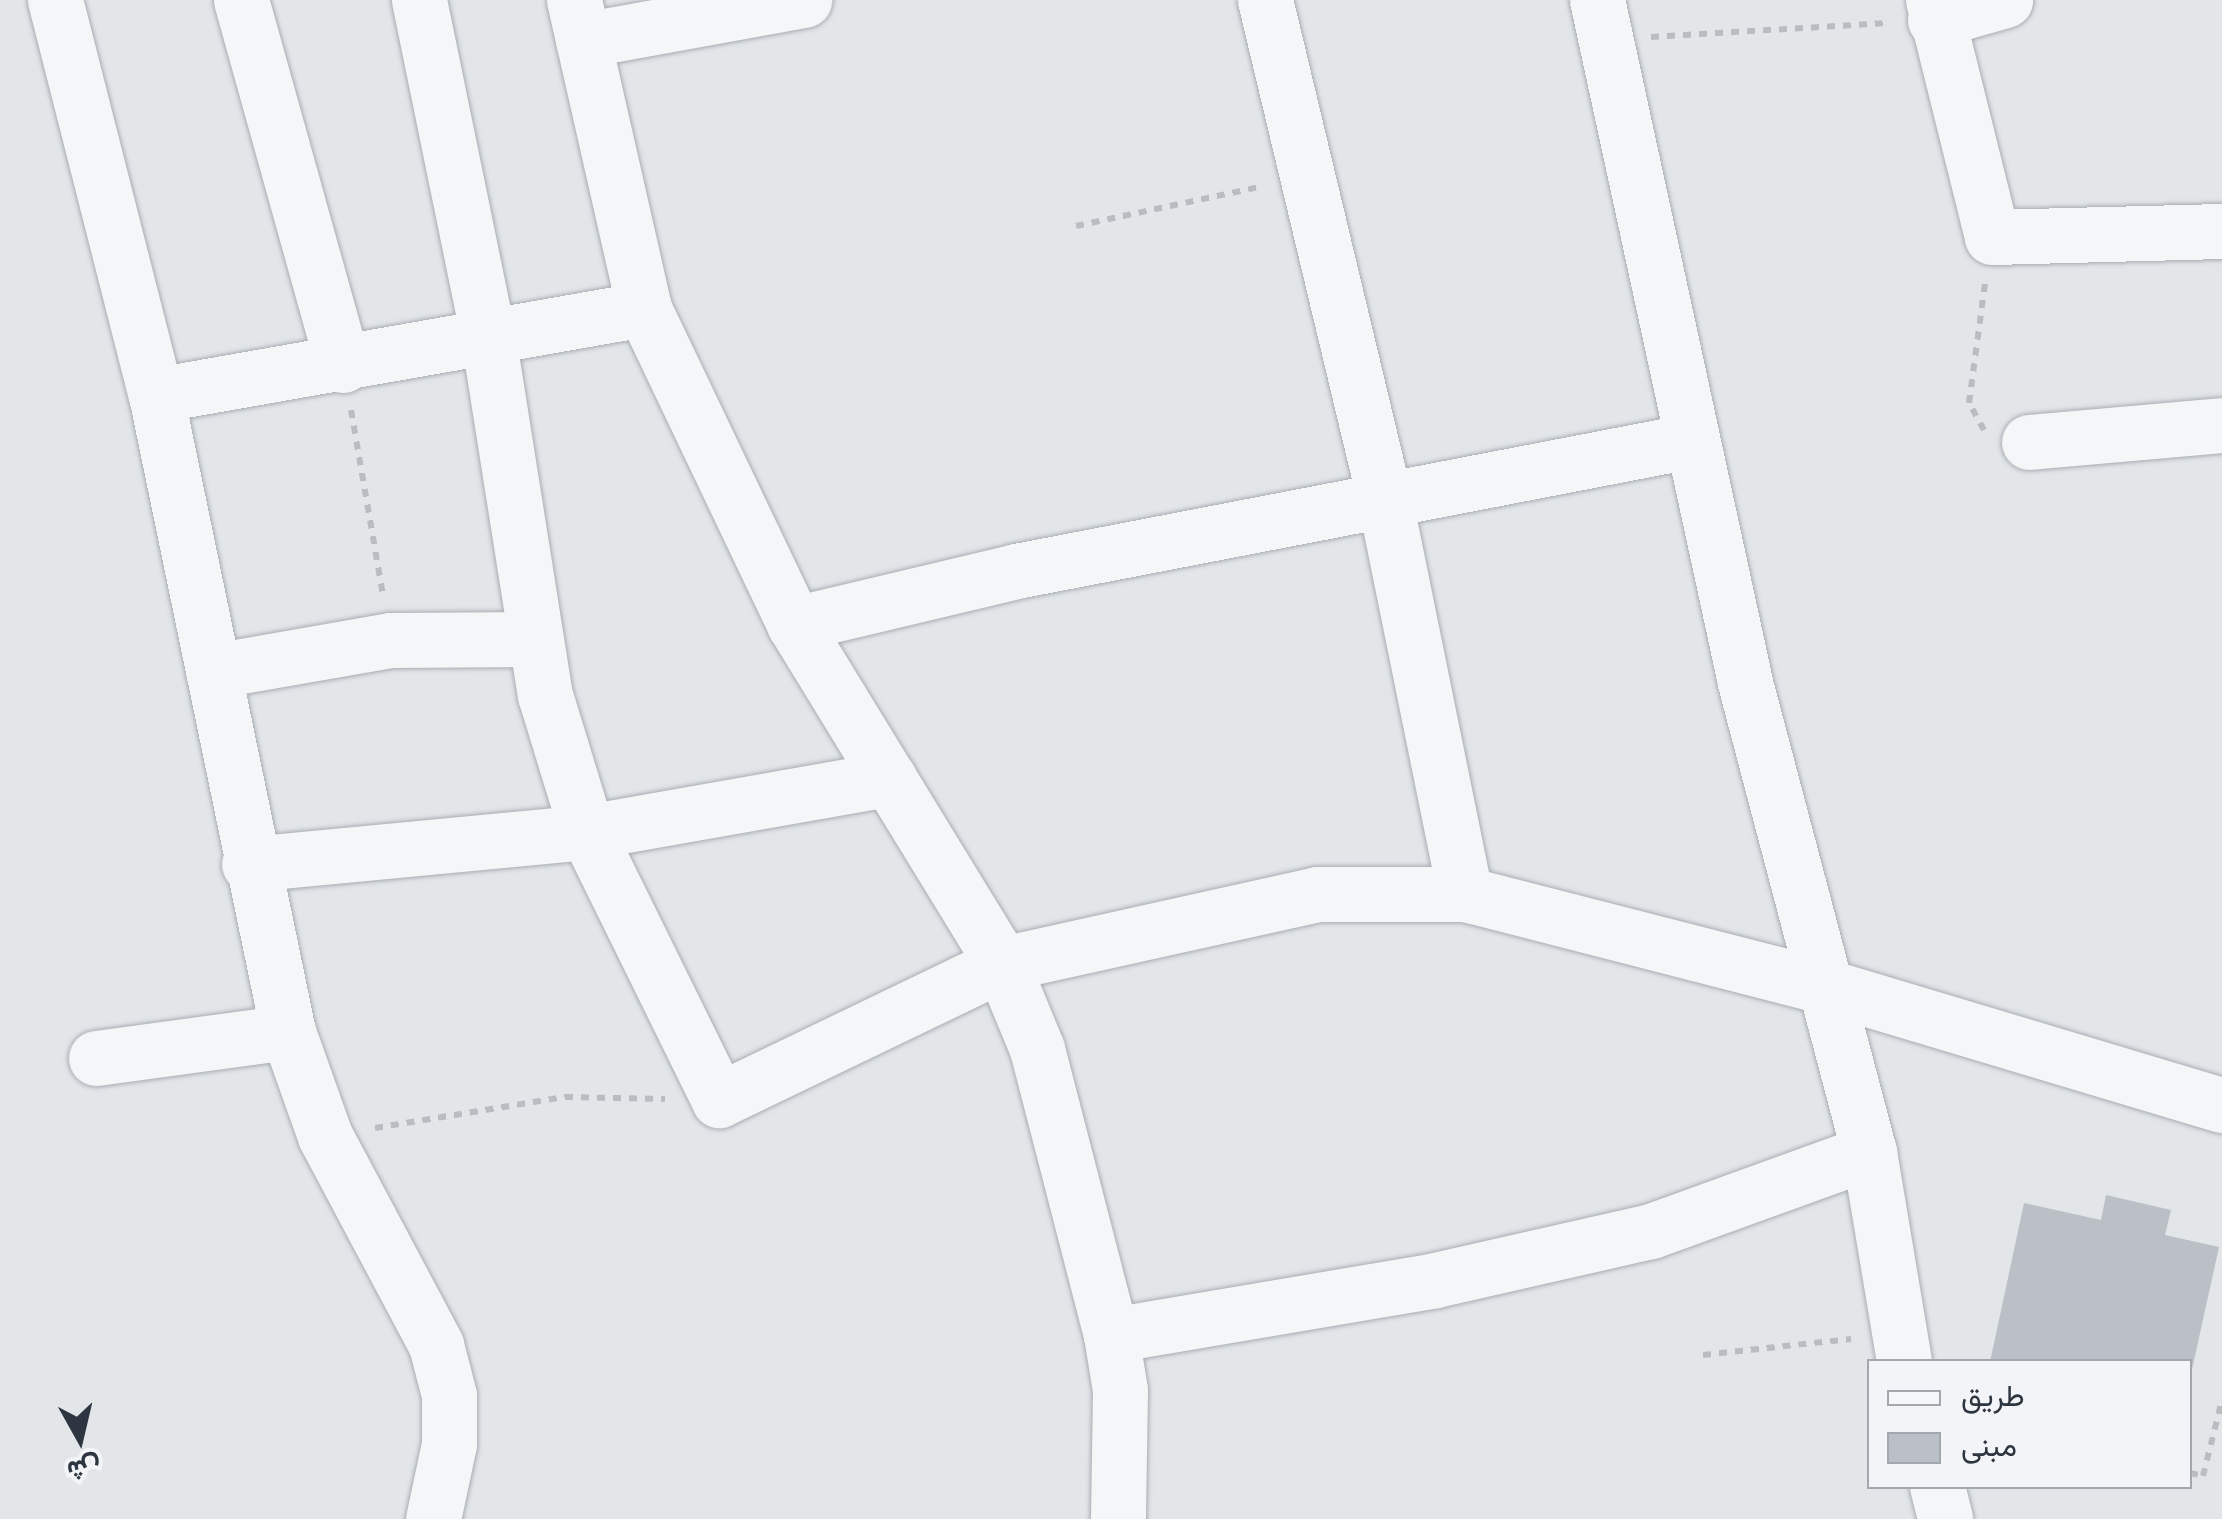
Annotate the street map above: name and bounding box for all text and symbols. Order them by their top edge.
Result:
legend [1867,1359,2192,1489]
text: طريق [1961,1378,2025,1415]
north arrow [30,1389,130,1489]
text: مبنى [1961,1428,2017,1465]
text: ش [65,1450,103,1488]

